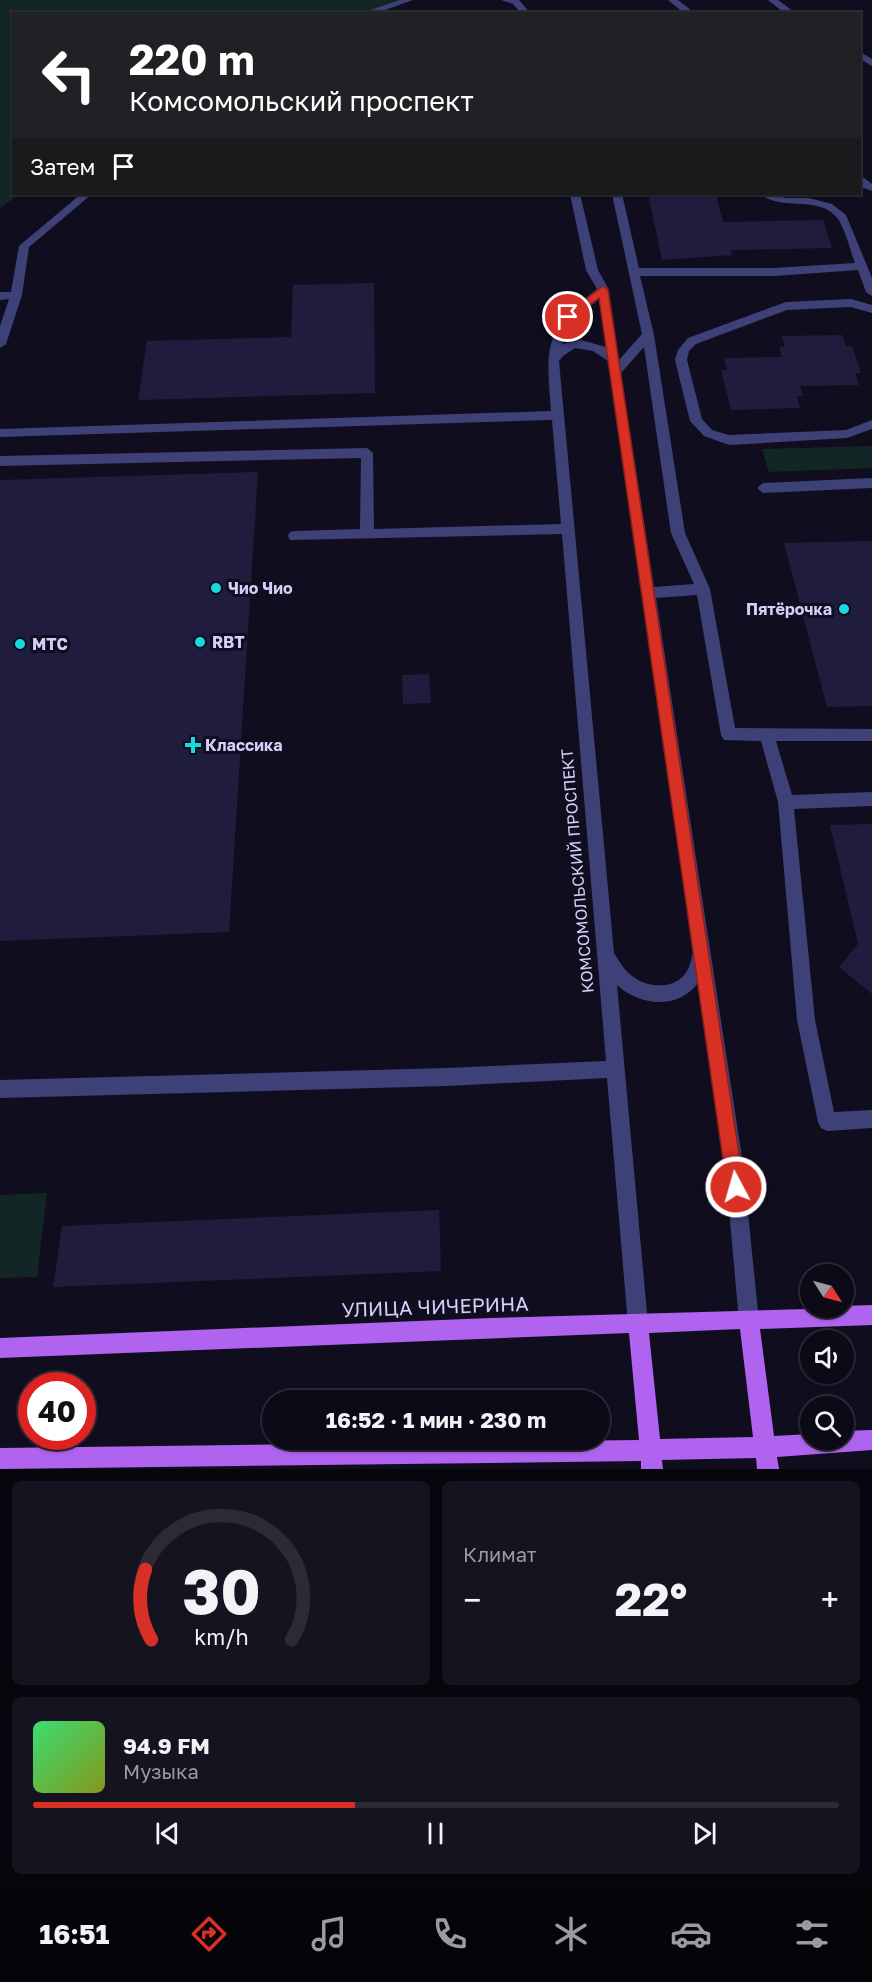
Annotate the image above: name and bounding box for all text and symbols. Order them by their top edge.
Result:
text: 220 m [129,34,255,84]
icon: left [30,36,108,114]
text: Комсомольский проспект [129,85,474,117]
icon: arrive [107,150,140,183]
text: Затем [30,153,95,180]
pin [542,291,593,342]
icon: arrive [551,300,584,333]
place label: Чио Чио [228,578,293,598]
marker: Чио Чио [209,581,223,595]
place label: Пятёрочка [746,599,832,619]
marker: Пятёрочка [837,602,851,616]
place label: RBT [212,632,245,652]
place label: МТС [32,634,68,654]
marker: RBT [193,635,207,649]
marker: МТС [13,637,27,651]
place label: Классика [205,735,282,755]
marker: Классика [186,738,200,752]
street label: КОМСОМОЛЬСКИЙ ПРОСПЕКТ [556,748,598,994]
position arrow [704,1155,768,1219]
north arrow [800,1264,854,1318]
map controls [800,1264,854,1450]
street label: УЛИЦА ЧИЧЕРИНА [341,1291,529,1321]
button: sound [800,1330,854,1384]
speed limit sign: 40 [18,1372,96,1450]
button: search [800,1396,854,1450]
text: 16:52 · 1 мин · 230 m [326,1406,546,1433]
text: Климат [463,1542,537,1566]
text: 30 [182,1553,260,1628]
text: 22° [615,1572,687,1626]
text: − [463,1580,481,1619]
text: + [821,1580,839,1619]
text: km/h [194,1624,248,1650]
text: 94.9 FM [123,1732,210,1759]
text: Музыка [123,1759,199,1783]
icon: previous [151,1817,184,1850]
icon: pause [419,1817,452,1850]
icon: next [688,1817,721,1850]
icon: directions [188,1913,230,1955]
icon: music [308,1913,350,1955]
icon: phone [429,1913,471,1955]
icon: climate [550,1913,592,1955]
icon: car [670,1913,712,1955]
icon: filters [791,1913,833,1955]
text: 16:51 [39,1918,109,1950]

